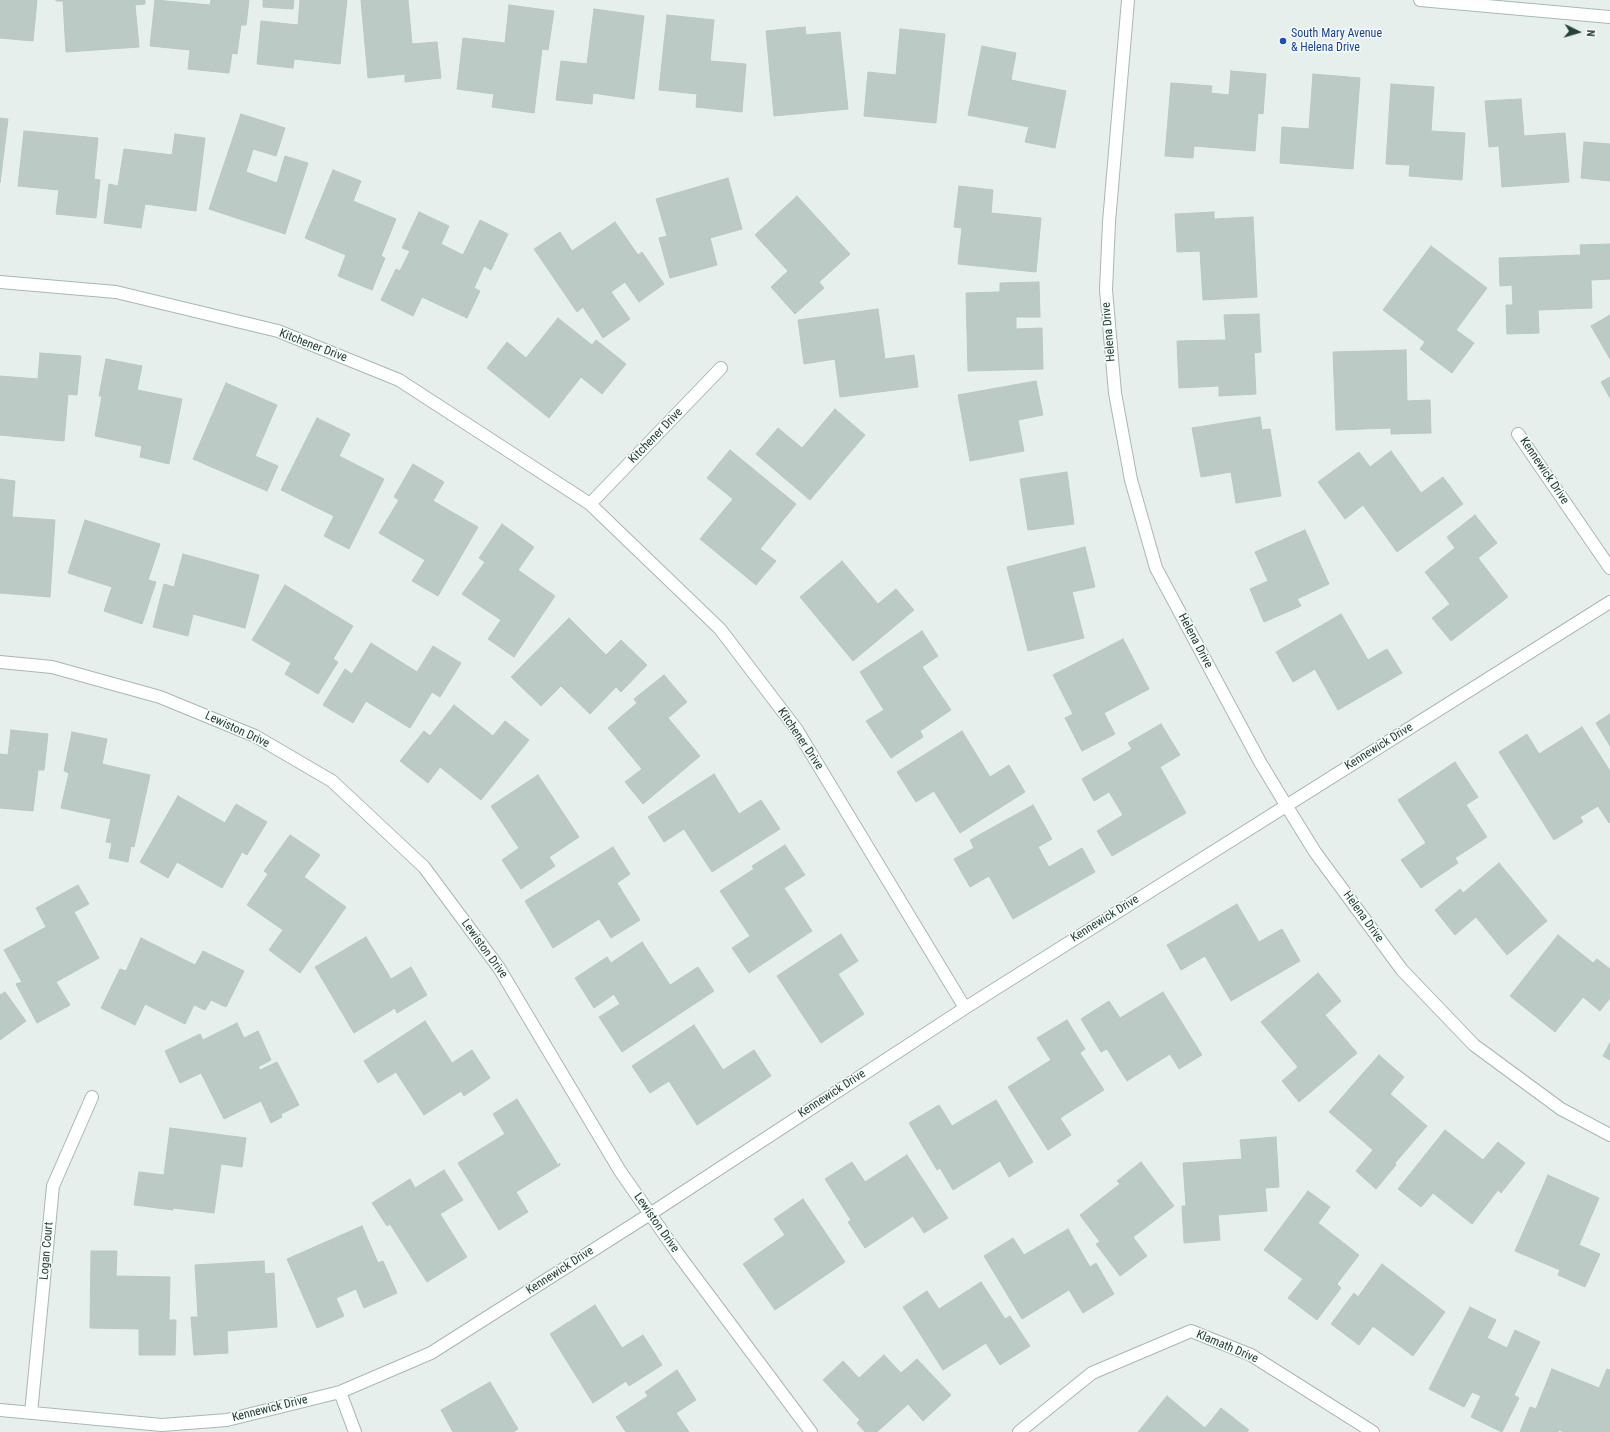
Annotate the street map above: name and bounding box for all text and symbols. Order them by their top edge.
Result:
north arrow [1558,12,1598,52]
place label: South Mary Avenue & Helena Drive [1291,27,1382,55]
text: N [1584,29,1597,37]
marker: South Mary Avenue & Helena Drive [1278,36,1288,46]
street label: Helena Drive [1099,302,1119,362]
street label: Kitchener Drive [277,326,349,366]
street label: Kitchener Drive [626,405,686,467]
street label: Kennewick Drive [1516,435,1572,507]
street label: Helena Drive [1175,611,1215,671]
street label: Kitchener Drive [774,705,826,773]
street label: Lewiston Drive [203,709,271,751]
street label: Kennewick Drive [1342,720,1416,774]
street label: Helena Drive [1340,889,1386,945]
street label: Kennewick Drive [1068,892,1142,946]
street label: Lewiston Drive [458,917,510,981]
street label: Kennewick Drive [796,1067,868,1121]
street label: Lewiston Drive [630,1190,682,1256]
street label: Logan Court [37,1221,57,1281]
street label: Kennewick Drive [524,1244,596,1298]
street label: Klamath Drive [1194,1328,1260,1366]
street label: Kennewick Drive [231,1393,309,1425]

